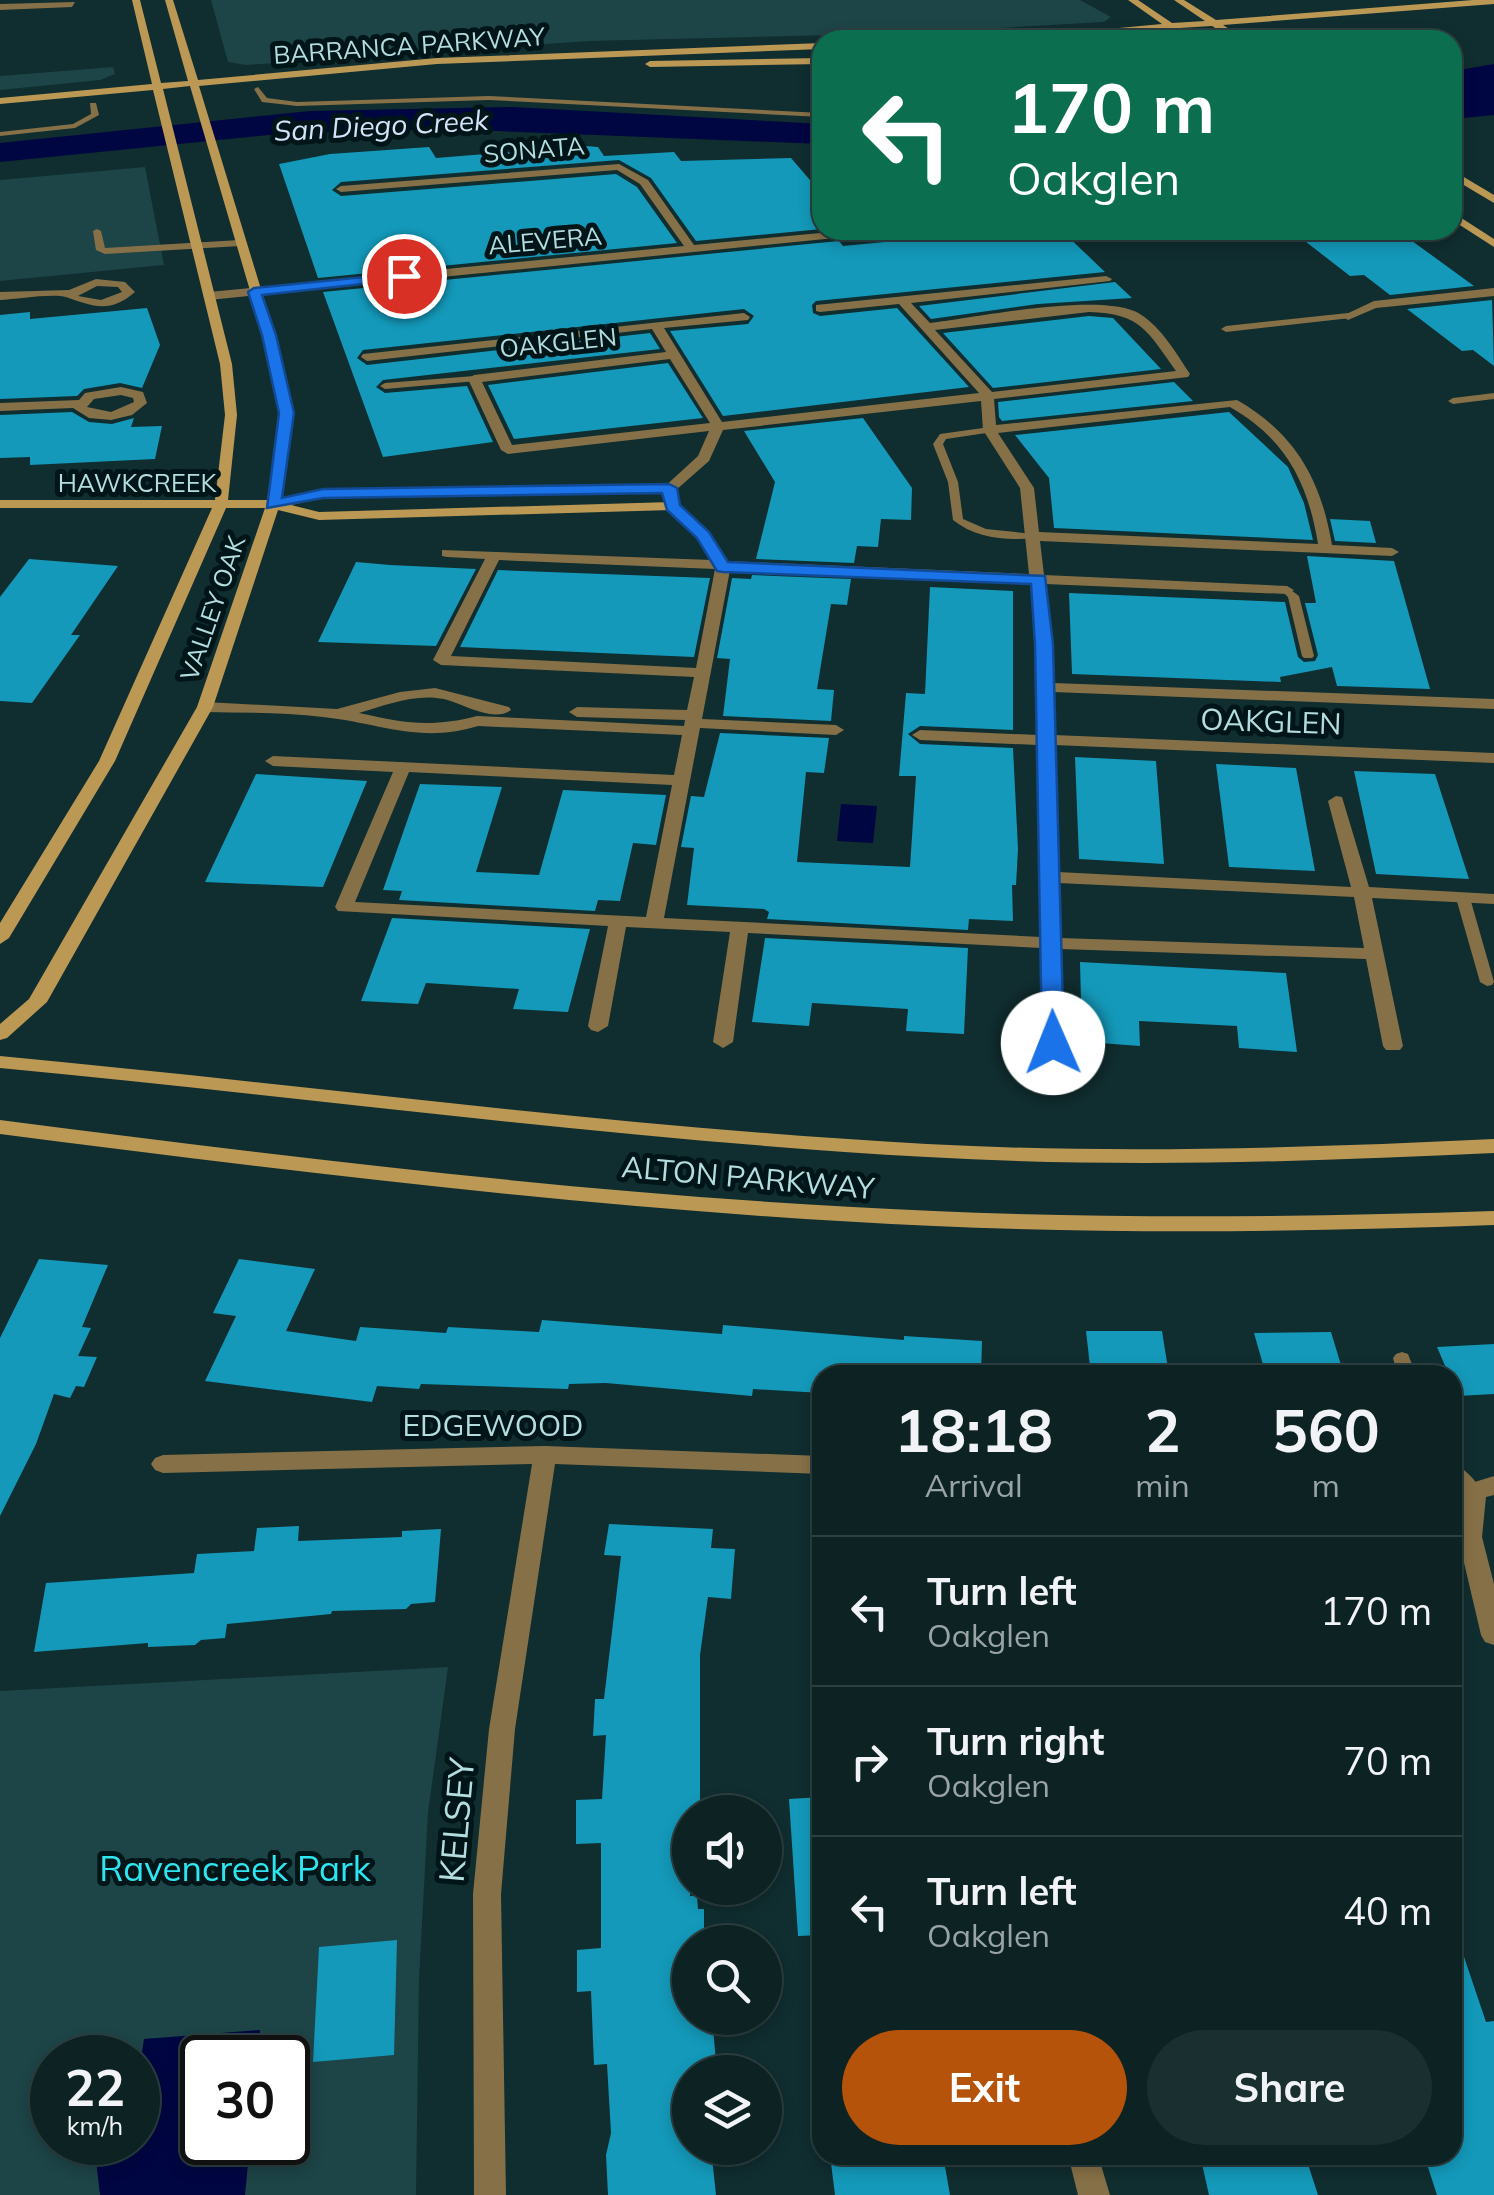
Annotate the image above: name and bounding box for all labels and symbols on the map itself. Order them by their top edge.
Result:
street label: BARRANCA PARKWAY [272,20,547,70]
water label: San Diego Creek [273,102,491,148]
street label: SONATA [482,129,586,169]
street label: ALEVERA [487,220,603,260]
pin [362,234,447,319]
street label: OAKGLEN [498,320,618,364]
street label: HAWKCREEK [58,467,218,498]
street label: VALLEY OAK [173,530,252,685]
street label: OAKGLEN [1200,700,1342,742]
position arrow [1001,991,1105,1095]
street label: ALTON PARKWAY [620,1147,877,1207]
street label: EDGEWOOD [402,1406,584,1444]
street label: KELSEY [429,1755,483,1884]
park label: Ravencreek Park [99,1846,372,1890]
speed limit sign: 30 [180,2035,310,2165]

